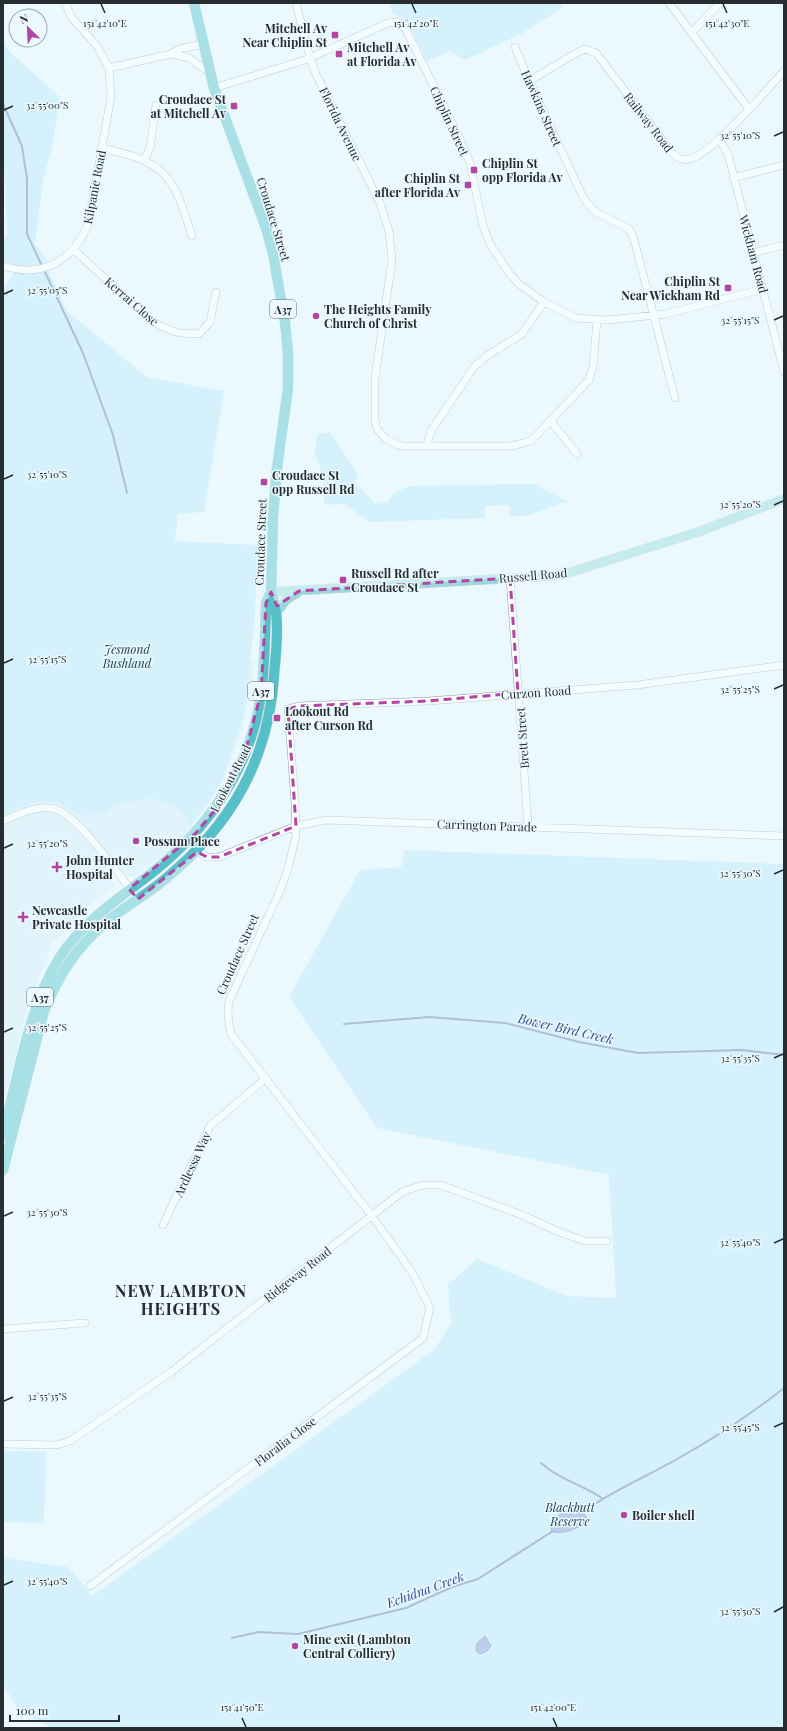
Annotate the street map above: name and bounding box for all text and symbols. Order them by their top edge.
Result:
north arrow [8,8,48,48]
text: N [17,10,30,27]
text: 151°42'10"E [83,16,127,30]
text: 151°42'20"E [394,16,438,30]
text: 151°42'30"E [705,16,749,30]
place label: Mitchell Av Near Chiplin St [243,20,328,50]
marker: Mitchell Av Near Chiplin St [330,30,340,40]
place label: Mitchell Av at Florida Av [347,39,418,69]
marker: Mitchell Av at Florida Av [334,49,344,59]
street label: Hawkins Street [518,67,566,149]
street label: Florida Avenue [316,84,366,164]
street label: Chiplin Street [427,84,473,159]
street label: Railway Road [621,89,677,155]
place label: Croudace St at Mitchell Av [150,91,227,121]
text: 32°55'00"S [26,98,68,112]
marker: Croudace St at Mitchell Av [229,101,239,111]
text: 32°55'10"S [720,128,760,142]
street label: Kilpanie Road [79,149,109,225]
place label: Chiplin St opp Florida Av [482,155,563,185]
marker: Chiplin St opp Florida Av [469,165,479,175]
place label: Chiplin St after Florida Av [375,170,461,200]
street label: Croudace Street [254,175,295,264]
marker: Chiplin St after Florida Av [463,180,473,190]
street label: Wickham Road [736,212,772,295]
street label: Kerrai Close [102,273,162,329]
place label: Chiplin St Near Wickham Rd [621,273,721,303]
text: 32°55'05"S [27,283,67,297]
marker: Chiplin St Near Wickham Rd [723,283,733,293]
road number: A37 [270,300,296,318]
place label: The Heights Family Church of Christ [324,301,432,331]
marker: The Heights Family Church of Christ [311,311,321,321]
text: 32°55'15"S [721,313,759,327]
text: 32°55'10"S [27,467,67,481]
place label: Croudace St opp Russell Rd [272,467,355,497]
marker: Croudace St opp Russell Rd [259,477,269,487]
text: 32°55'20"S [719,497,761,511]
street label: Croudace Street [250,498,270,586]
street label: Russell Road [498,564,568,586]
place label: Russell Rd after Croudace St [351,565,439,595]
marker: Russell Rd after Croudace St [338,575,348,585]
park label: Jesmond Bushland [102,641,152,671]
text: 32°55'15"S [28,652,66,666]
road number: A37 [248,682,274,700]
street label: Curzon Road [500,682,572,702]
text: 32°55'25"S [720,682,760,696]
place label: Lookout Rd after Curson Rd [285,703,373,733]
street label: Brett Street [512,706,532,769]
marker: Lookout Rd after Curson Rd [272,713,282,723]
street label: Lookout Road [206,741,254,815]
street label: Carrington Parade [437,815,537,835]
place label: Possum Place [144,833,220,849]
text: 32°55'20"S [26,836,68,850]
marker: Possum Place [131,836,141,846]
place label: John Hunter Hospital [65,852,135,882]
marker: John Hunter Hospital [51,861,63,873]
text: 32°55'30"S [719,866,761,880]
place label: Newcastle Private Hospital [32,902,121,932]
street label: Croudace Street [212,910,262,997]
marker: Newcastle Private Hospital [17,911,29,923]
road number: A37 [27,988,53,1006]
water label: Bower Bird Creek [516,1009,616,1047]
text: 32°55'25"S [27,1020,67,1034]
text: 32°55'35"S [720,1051,760,1065]
street label: Ardlessa Way [169,1129,214,1200]
text: 32°55'30"S [26,1205,68,1219]
text: 32°55'40"S [719,1235,761,1249]
street label: Ridgeway Road [260,1243,334,1305]
district label: NEW LAMBTON HEIGHTS [115,1280,247,1319]
text: 32°55'35"S [27,1389,67,1403]
street label: Floralia Close [251,1413,319,1469]
text: 32°55'45"S [720,1420,760,1434]
park label: Blackbutt Reserve [544,1499,596,1529]
place label: Boiler shell [632,1507,695,1523]
marker: Boiler shell [619,1510,629,1520]
water label: Echidna Creek [383,1567,466,1611]
text: 32°55'40"S [26,1574,68,1588]
text: 32°55'50"S [720,1604,761,1618]
place label: Mine exit (Lambton Central Colliery) [303,1631,412,1661]
marker: Mine exit (Lambton Central Colliery) [290,1641,300,1651]
scale bar [10,1697,119,1723]
text: 151°41'50"E [220,1700,264,1714]
text: 151°42'00"E [530,1700,576,1714]
text: 100 m [16,1702,49,1718]

